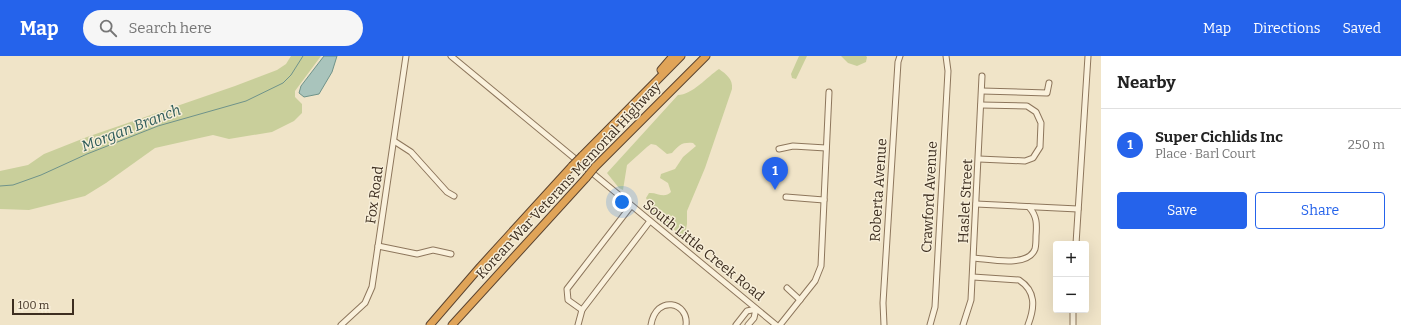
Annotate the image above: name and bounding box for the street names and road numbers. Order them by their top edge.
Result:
street label: Korean War Veterans Memorial Highway [472,78,665,282]
street label: Roberta Avenue [866,138,891,242]
street label: Crawford Avenue [918,141,941,253]
street label: Haslet Street [955,158,976,244]
street label: Fox Road [362,165,387,225]
street label: South Little Creek Road [640,196,768,305]

